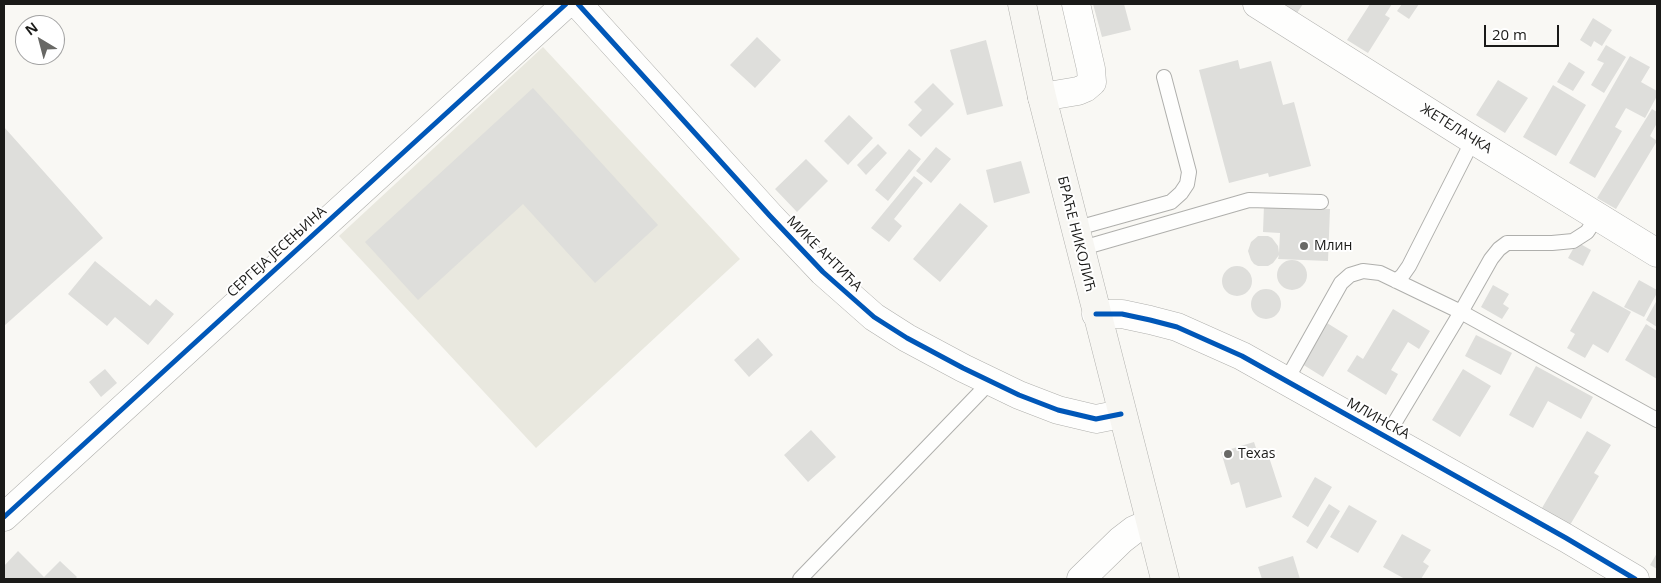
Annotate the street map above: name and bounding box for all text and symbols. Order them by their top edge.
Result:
north arrow [15,15,65,65]
scale bar [1486,15,1561,47]
text: N [21,17,42,39]
text: 20 m [1492,24,1527,44]
street label: ЖЕТЕЛАЧКА [1417,100,1495,158]
street label: БРАЋЕ НИКОЛИЋ [1053,174,1099,294]
street label: СЕРГЕЈА ЈЕСЕЊИНА [224,203,330,301]
street label: МИКЕ АНТИЋА [783,213,865,295]
place label: Млин [1314,238,1352,254]
marker: Млин [1298,240,1310,252]
street label: МЛИНСКА [1343,395,1413,443]
place label: Texas [1238,446,1275,462]
marker: Texas [1222,448,1234,460]

